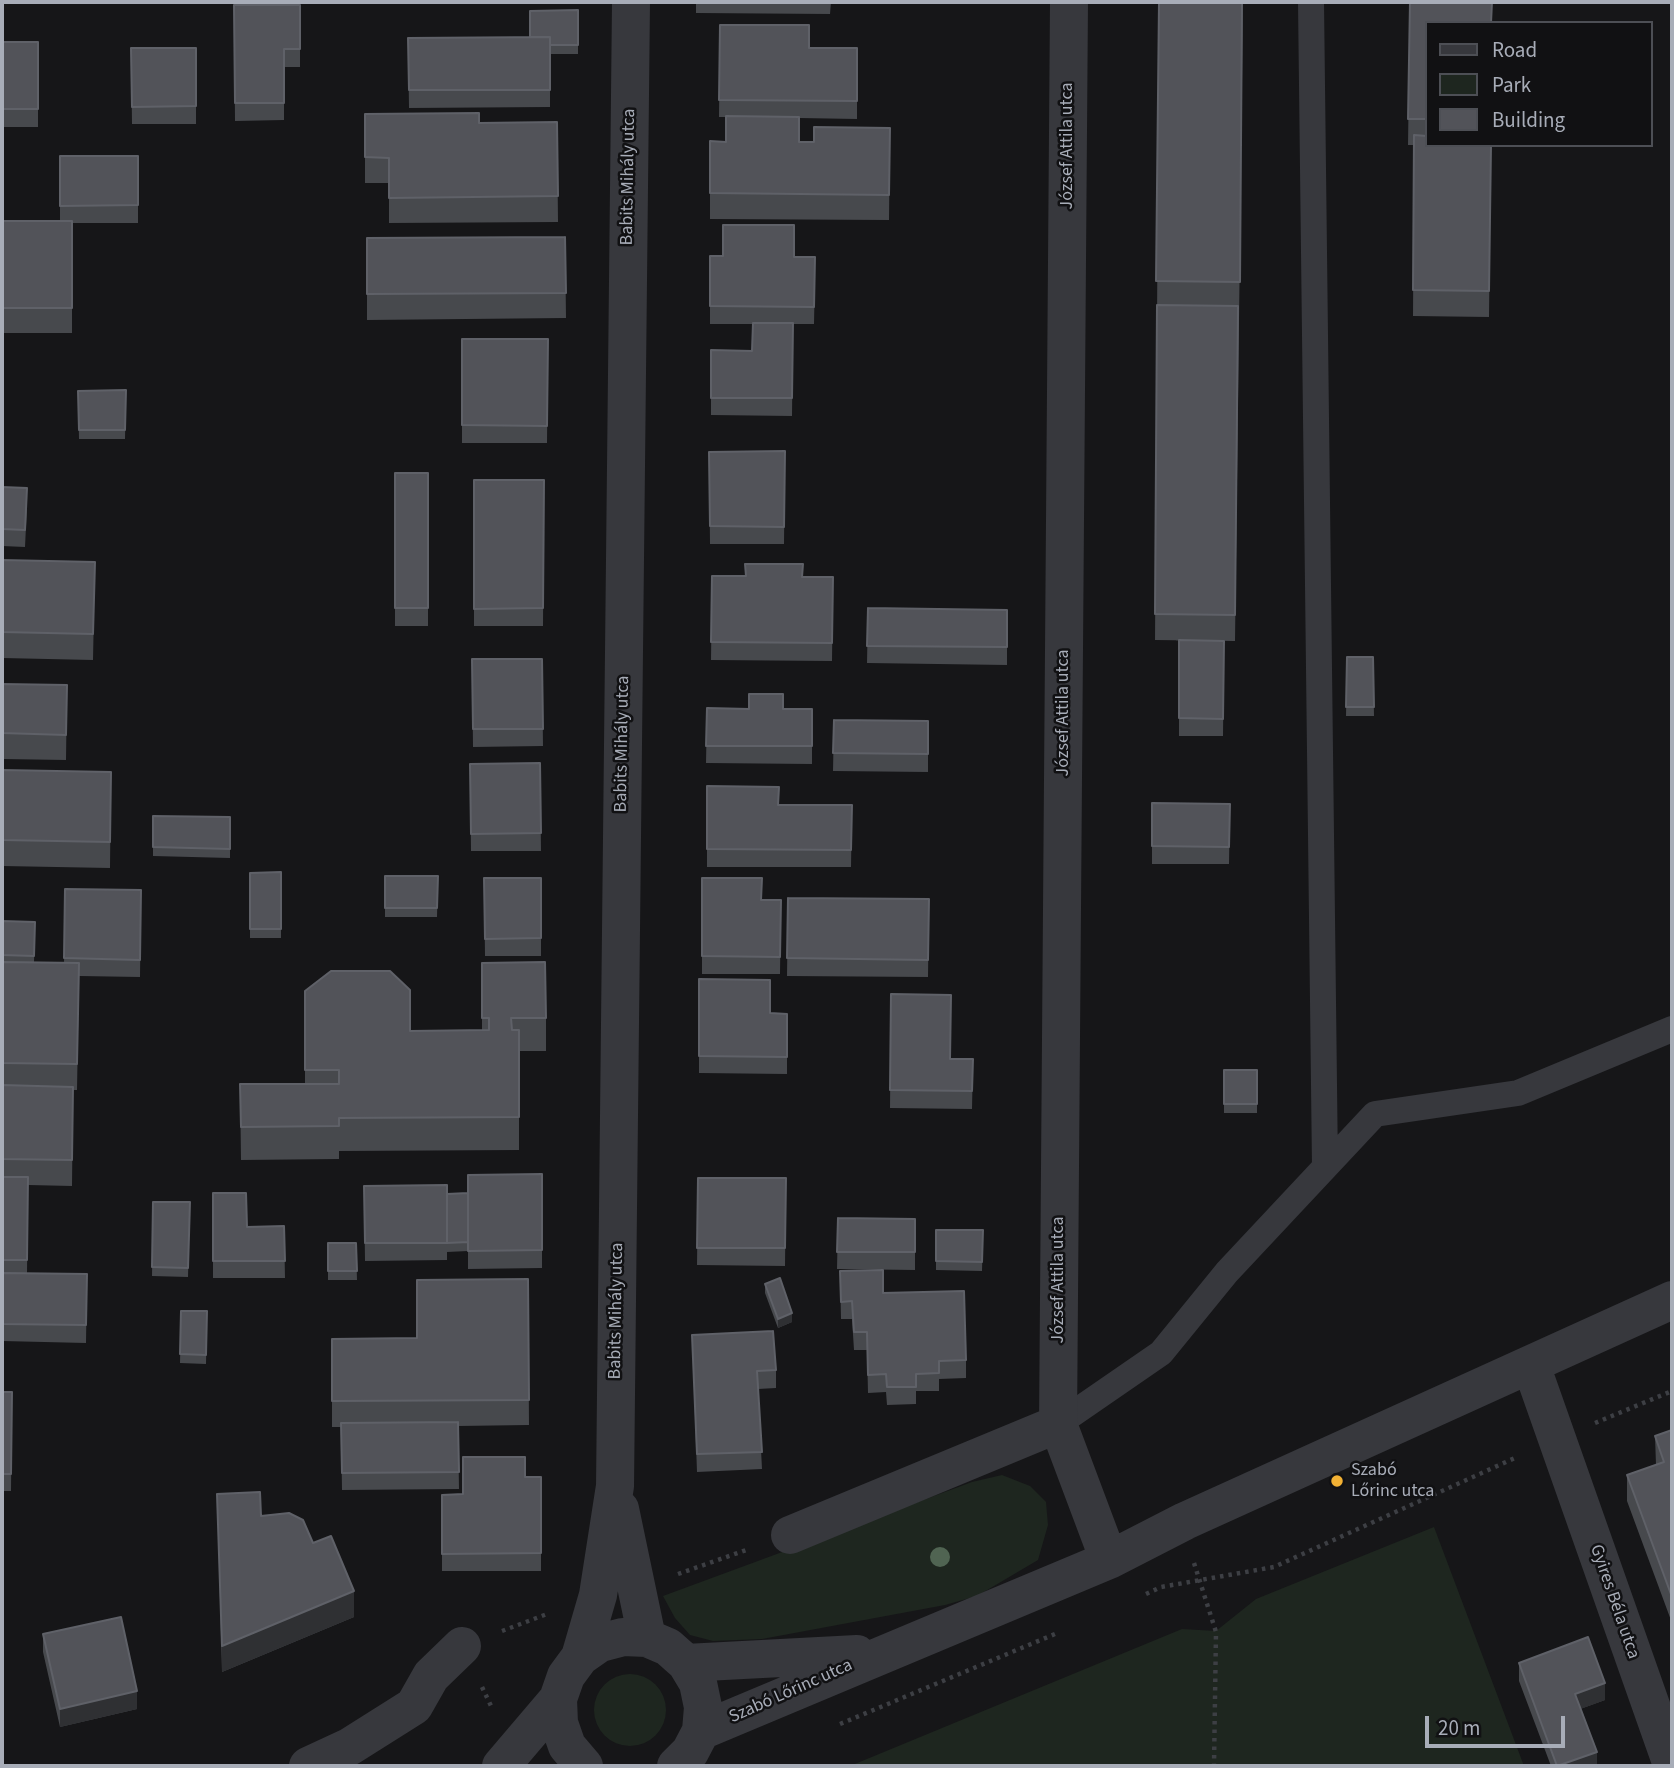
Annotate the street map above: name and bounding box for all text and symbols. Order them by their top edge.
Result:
legend [1426,21,1653,147]
text: Road [1492,35,1537,65]
text: Park [1492,70,1531,100]
street label: József Attila utca [1057,83,1079,209]
text: Building [1492,105,1565,135]
street label: Babits Mihály utca [617,108,641,246]
street label: József Attila utca [1053,650,1075,776]
street label: Babits Mihály utca [611,675,635,813]
street label: József Attila utca [1048,1217,1070,1343]
street label: Babits Mihály utca [605,1242,629,1380]
place label: Szabó Lőrinc utca [1351,1460,1434,1502]
marker: Szabó Lőrinc utca [1329,1473,1345,1489]
street label: Gyires Béla utca [1584,1542,1644,1662]
street label: Szabó Lőrinc utca [726,1655,856,1729]
scale bar [1429,1702,1569,1746]
text: 20 m [1438,1713,1480,1743]

